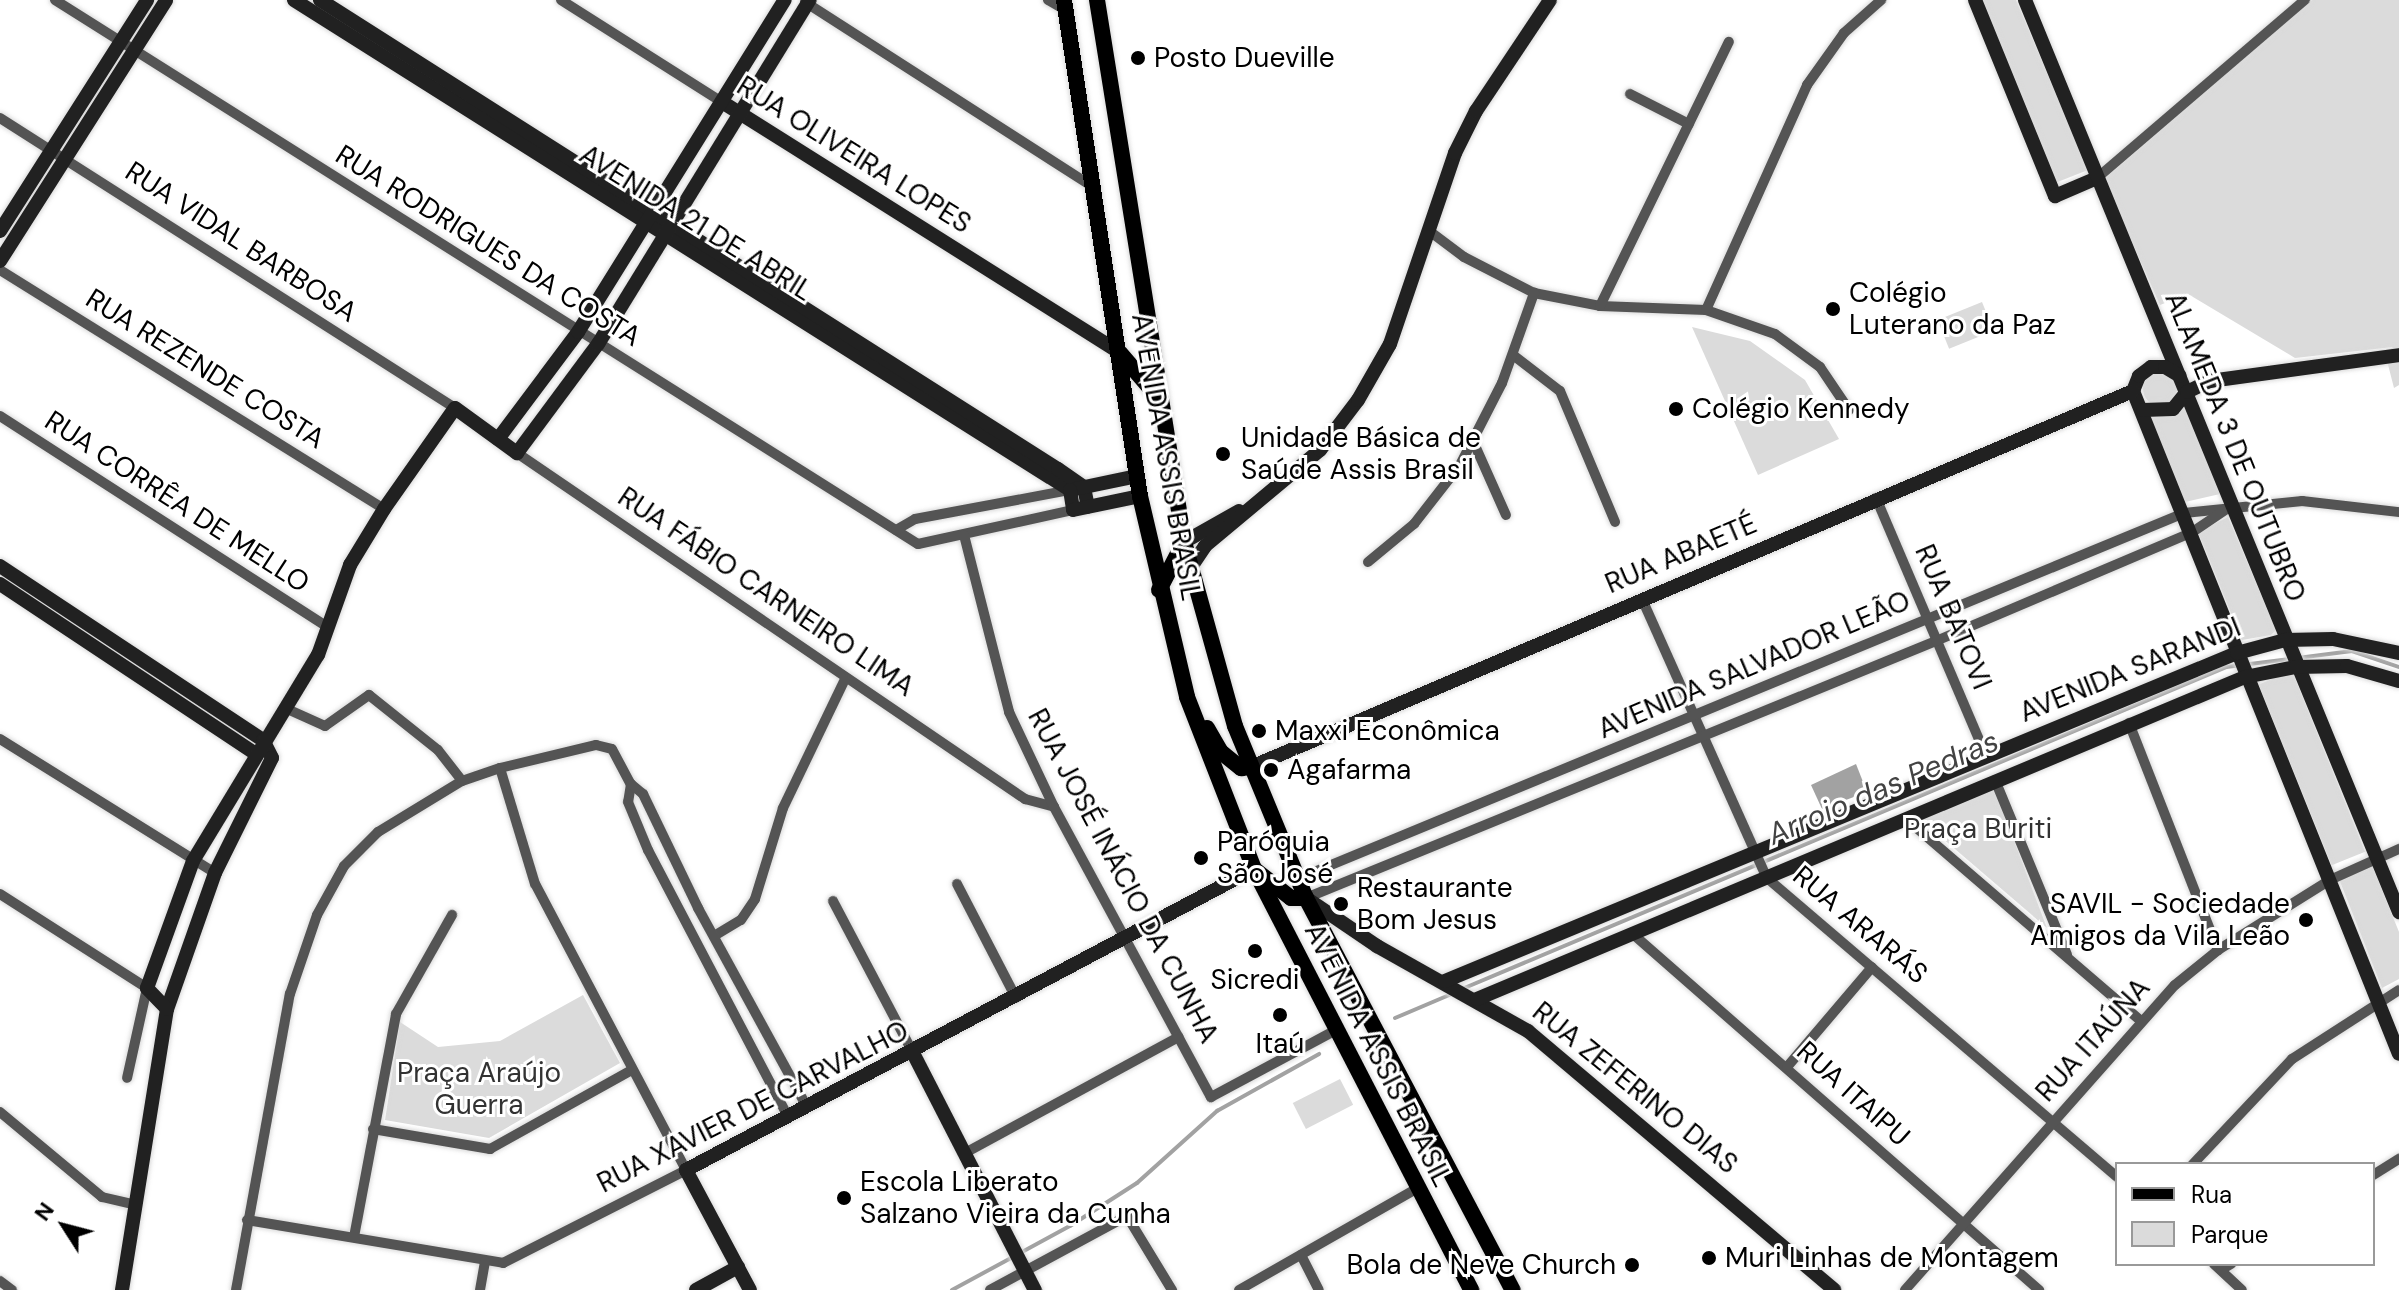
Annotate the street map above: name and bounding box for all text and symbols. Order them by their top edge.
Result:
place label: Posto Dueville [1154,41,1335,75]
marker: Posto Dueville [1129,49,1147,67]
street label: RUA OLIVEIRA LOPES [731,69,977,241]
street label: RUA RODRIGUES DA COSTA [329,138,647,354]
street label: AVENIDA 21 DE ABRIL [573,138,819,308]
street label: RUA VIDAL BARBOSA [119,155,363,329]
place label: Colégio Luterano da Paz [1849,276,2056,342]
street label: RUA REZENDE COSTA [79,282,331,456]
street label: ALAMEDA 3 DE OUTUBRO [2157,287,2313,607]
marker: Colégio Luterano da Paz [1824,300,1842,318]
street label: AVENIDA ASSIS BRASIL [1124,311,1208,603]
place label: Colégio Kennedy [1692,392,1910,426]
marker: Colégio Kennedy [1667,400,1685,418]
street label: RUA CORRÊA DE MELLO [39,404,315,600]
place label: Unidade Básica de Saúde Assis Brasil [1241,421,1481,487]
marker: Unidade Básica de Saúde Assis Brasil [1212,443,1234,465]
street label: RUA FÁBIO CARNEIRO LIMA [612,480,920,704]
street label: RUA ABAETÉ [1600,507,1762,601]
street label: RUA BATOVI [1907,540,1999,694]
street label: AVENIDA SALVADOR LEÃO [1593,584,1915,746]
street label: AVENIDA SARANDI [2015,610,2245,730]
street label: RUA JOSÉ INÁCIO DA CUNHA [1020,703,1226,1049]
place label: Maxxi Econômica [1275,714,1500,748]
marker: Maxxi Econômica [1250,722,1268,740]
water label: Arroio das Pedras [1762,723,2004,853]
place label: Agafarma [1287,753,1411,787]
marker: Agafarma [1262,761,1280,779]
park label: Praça Buriti [1904,812,2052,846]
place label: Paróquia São José [1217,825,1333,891]
marker: Paróquia São José [1192,849,1210,867]
street label: RUA ARARÁS [1786,859,1934,991]
place label: Restaurante Bom Jesus [1357,871,1513,937]
place label: SAVIL - Sociedade Amigos da Vila Leão [2030,887,2290,953]
marker: Restaurante Bom Jesus [1332,895,1350,913]
marker: SAVIL - Sociedade Amigos da Vila Leão [2297,911,2315,929]
street label: AVENIDA ASSIS BRASIL [1297,918,1459,1192]
marker: Sicredi [1246,942,1264,960]
place label: Sicredi [1211,963,1299,997]
street label: RUA ITAÚNA [2029,971,2157,1109]
street label: RUA ZEFERINO DIAS [1526,995,1744,1181]
marker: Itaú [1271,1006,1289,1024]
street label: RUA XAVIER DE CARVALHO [592,1014,914,1200]
place label: Itaú [1256,1027,1304,1061]
street label: RUA ITAIPU [1790,1035,1916,1153]
park label: Praça Araújo Guerra [397,1056,561,1122]
legend [2115,1162,2375,1266]
place label: Escola Liberato Salzano Vieira da Cunha [860,1165,1171,1231]
text: Rua [2191,1179,2232,1210]
north arrow [24,1186,104,1266]
marker: Escola Liberato Salzano Vieira da Cunha [835,1189,853,1207]
text: N [28,1197,61,1227]
text: Parque [2191,1219,2268,1250]
place label: Muri Linhas de Montagem [1725,1241,2059,1275]
place label: Bola de Neve Church [1346,1248,1616,1282]
marker: Muri Linhas de Montagem [1700,1249,1718,1267]
marker: Bola de Neve Church [1623,1256,1641,1274]

